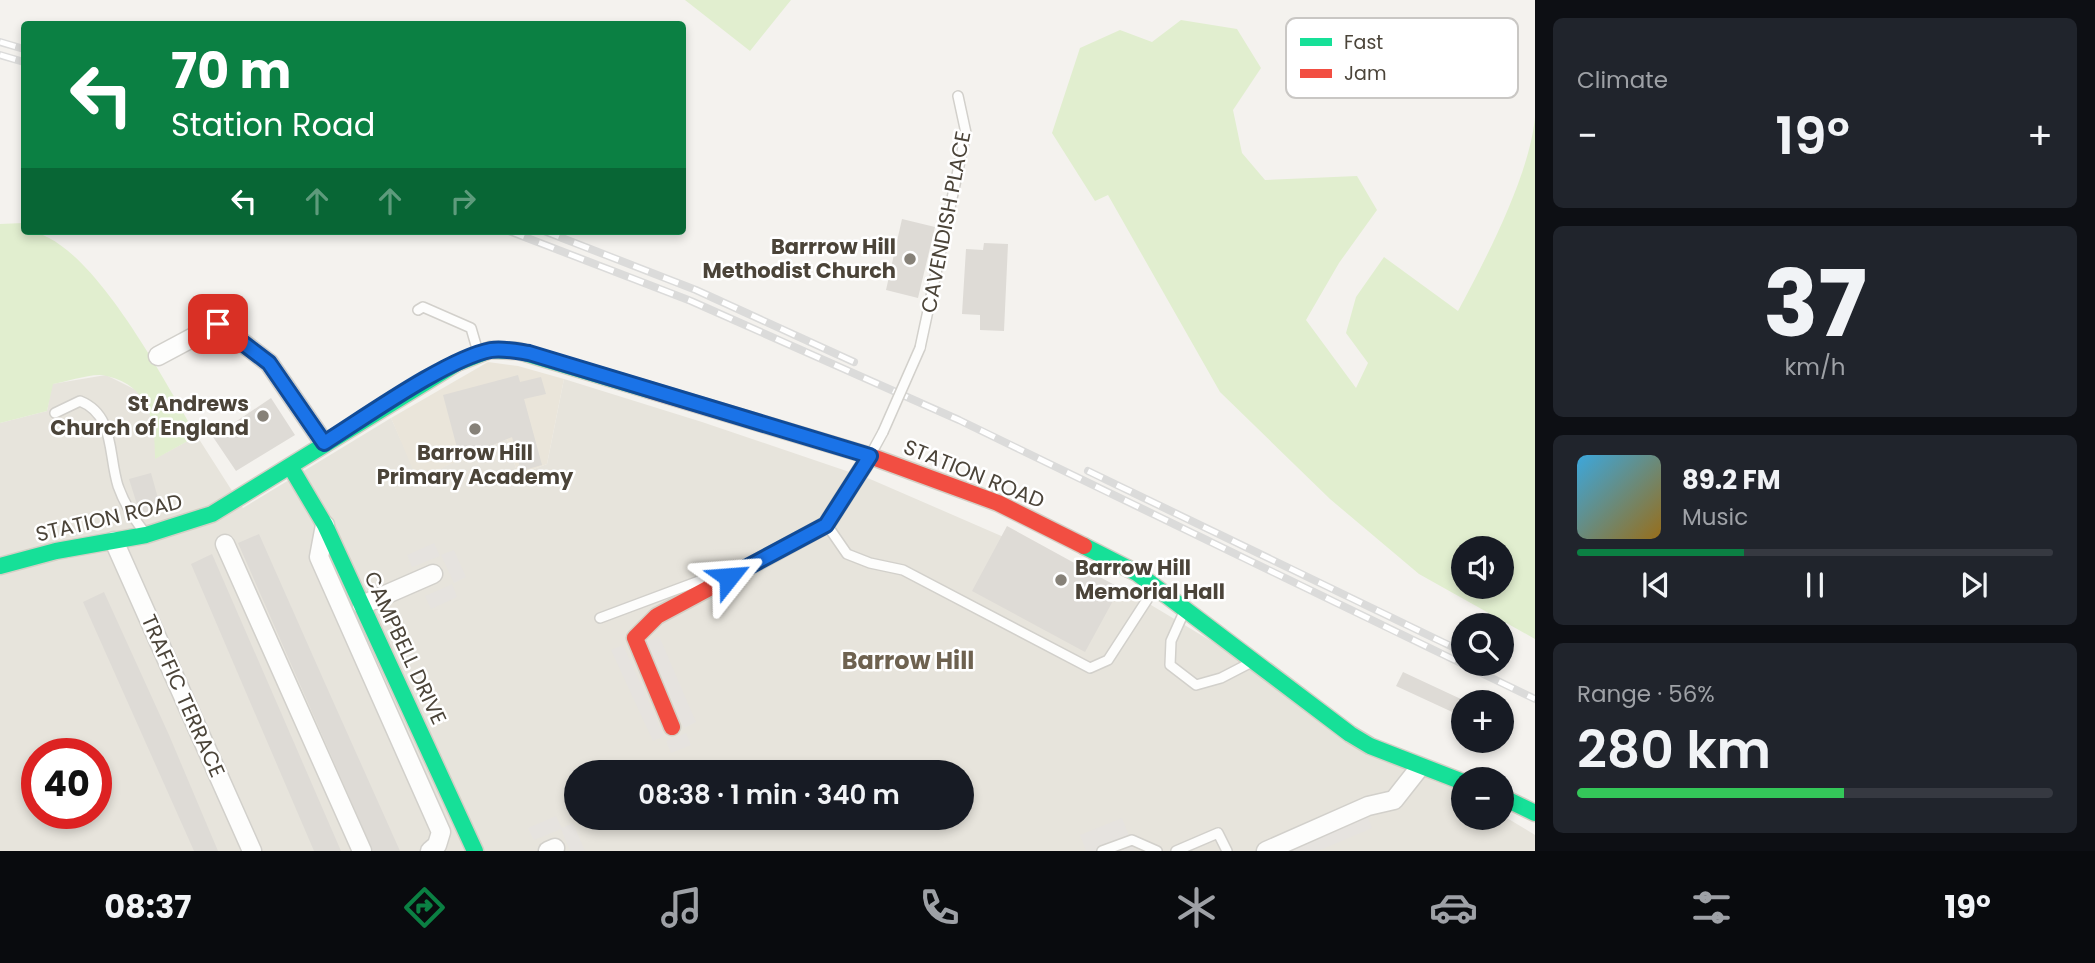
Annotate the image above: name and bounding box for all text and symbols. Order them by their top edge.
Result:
legend [1286,18,1518,98]
text: Fast [1344,29,1383,56]
text: 70 m [171,37,291,105]
icon: left [56,49,147,140]
text: Jam [1344,60,1386,87]
text: Climate [1577,64,1668,96]
text: 19° [1775,99,1850,172]
text: Station Road [171,102,375,147]
text: − [1577,109,1598,162]
text: + [2027,109,2053,162]
street label: CAVENDISH PLACE [914,128,977,315]
icon: left [225,182,263,220]
icon: ahead [298,182,336,220]
icon: ahead [371,182,409,220]
icon: right [444,182,482,220]
place label: Barrrow Hill Methodist Church [702,232,896,285]
text: 37 [1763,240,1867,368]
marker: Barrrow Hill Methodist Church [902,251,918,267]
pin [188,294,248,354]
icon: arrive [199,305,237,343]
text: km/h [1784,351,1846,383]
place label: St Andrews Church of England [50,389,249,442]
marker: St Andrews Church of England [255,408,271,424]
marker: Barrow Hill Primary Academy [467,421,483,437]
street label: STATION ROAD [899,432,1049,515]
place label: Barrow Hill Primary Academy [377,438,574,491]
text: 89.2 FM [1682,462,1781,498]
street label: STATION ROAD [33,487,185,548]
text: Music [1682,501,1748,533]
map controls [1451,536,1514,830]
button: sound [1451,536,1514,599]
position arrow [692,540,766,614]
place label: Barrow Hill Memorial Hall [1075,553,1225,606]
icon: previous [1637,566,1675,604]
icon: pause [1796,566,1834,604]
icon: next [1955,566,1993,604]
street label: CAMPBELL DRIVE [357,567,454,729]
marker: Barrow Hill Memorial Hall [1053,572,1069,588]
street label: TRAFFIC TERRACE [135,610,232,782]
button: search [1451,613,1514,676]
district label: Barrow Hill [842,644,974,677]
text: Range · 56% [1577,678,1715,710]
button: + [1451,690,1514,753]
text: 280 km [1577,713,1771,786]
speed limit sign: 40 [21,738,112,829]
button: − [1451,767,1514,830]
text: 08:38 · 1 min · 340 m [638,777,900,813]
icon: directions [400,883,449,932]
icon: music [657,883,706,932]
icon: phone [915,883,964,932]
icon: climate [1172,883,1221,932]
icon: car [1429,883,1478,932]
icon: filters [1687,883,1736,932]
text: 08:37 [104,884,191,929]
text: 19° [1944,884,1991,929]

